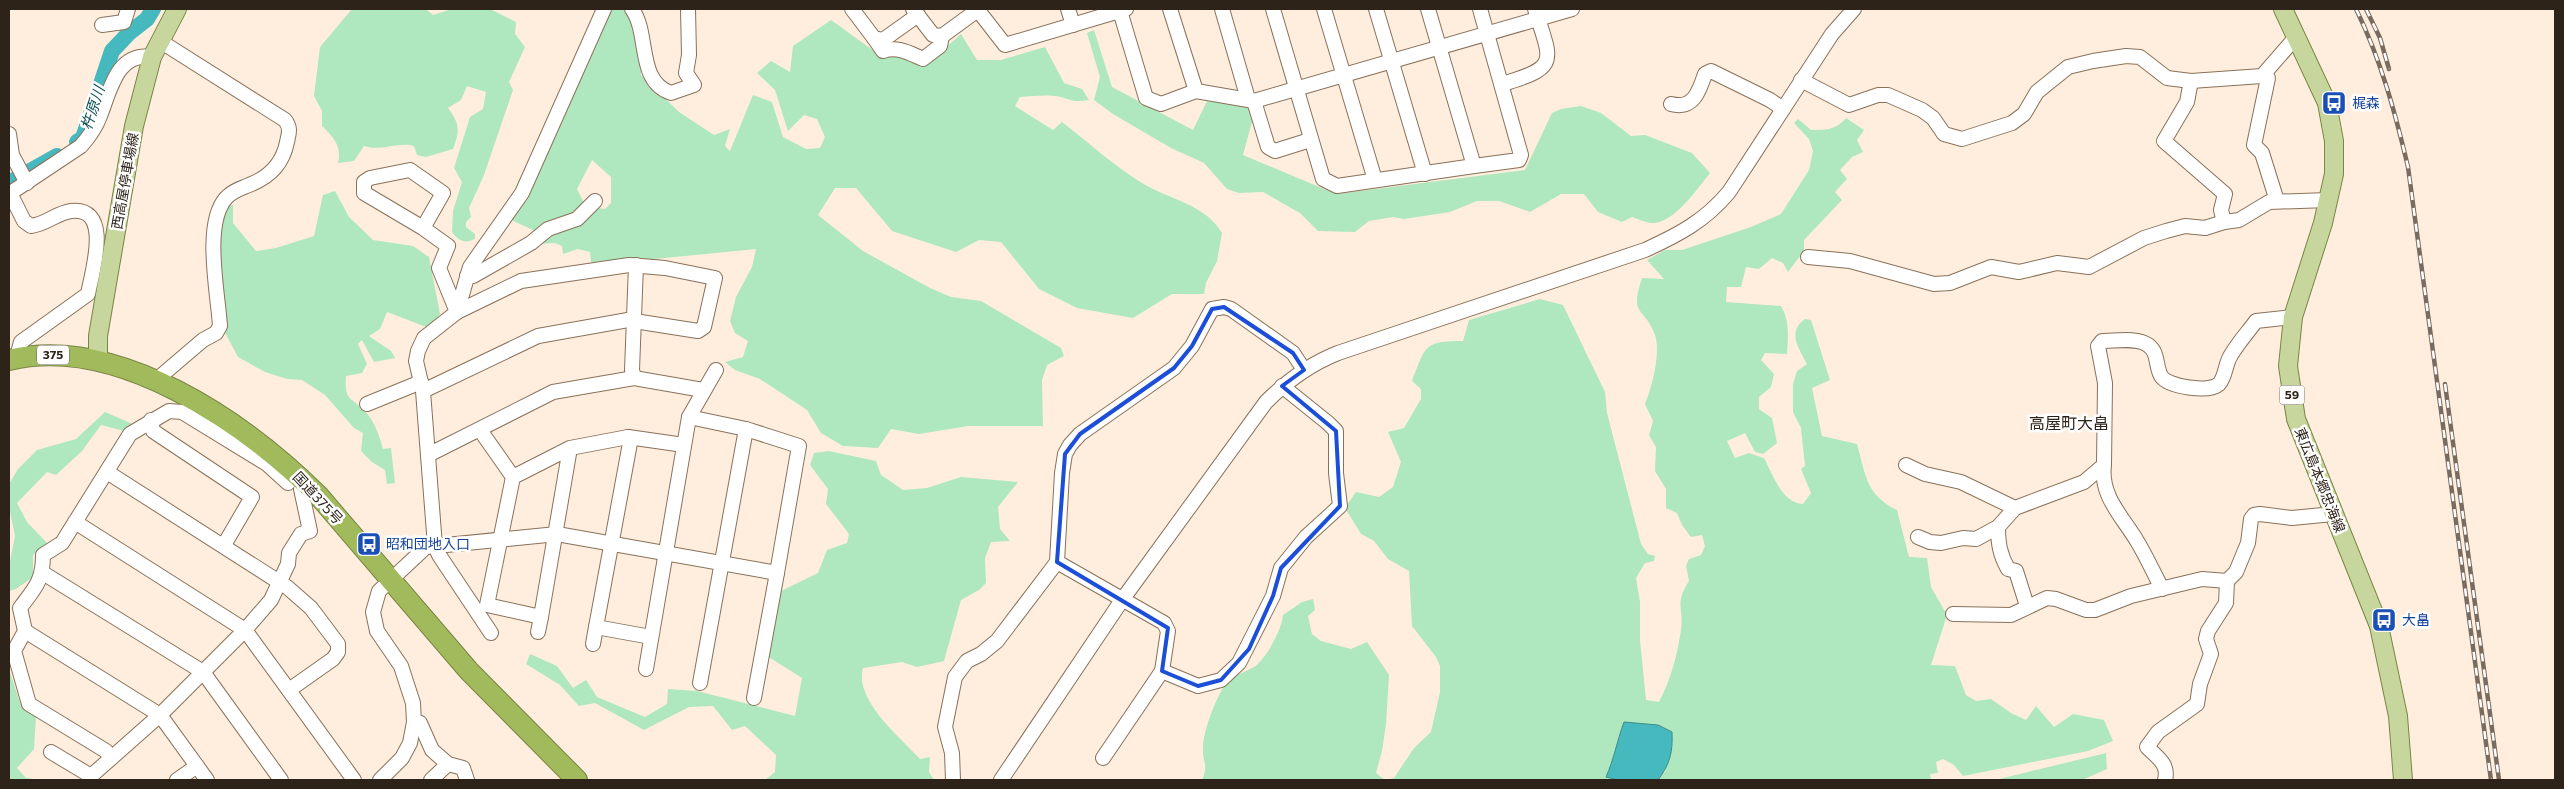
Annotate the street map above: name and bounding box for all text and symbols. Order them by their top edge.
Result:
water label: 杵原川 [77,82,108,132]
bus stop icon: 梶森 [2321,90,2347,116]
place label: 梶森 [2352,94,2380,111]
street label: 西高屋停車場線 [108,131,141,231]
road number: 375 [37,346,69,364]
road number: 59 [2280,386,2304,404]
district label: 高屋町大畠 [2029,413,2109,432]
street label: 東広島本郷忠海線 [2292,425,2349,535]
street label: 国道375号 [290,468,347,527]
bus stop icon: 昭和団地入口 [356,531,382,557]
place label: 昭和団地入口 [386,535,470,552]
bus stop icon: 大畠 [2371,607,2397,633]
place label: 大畠 [2402,611,2430,628]

